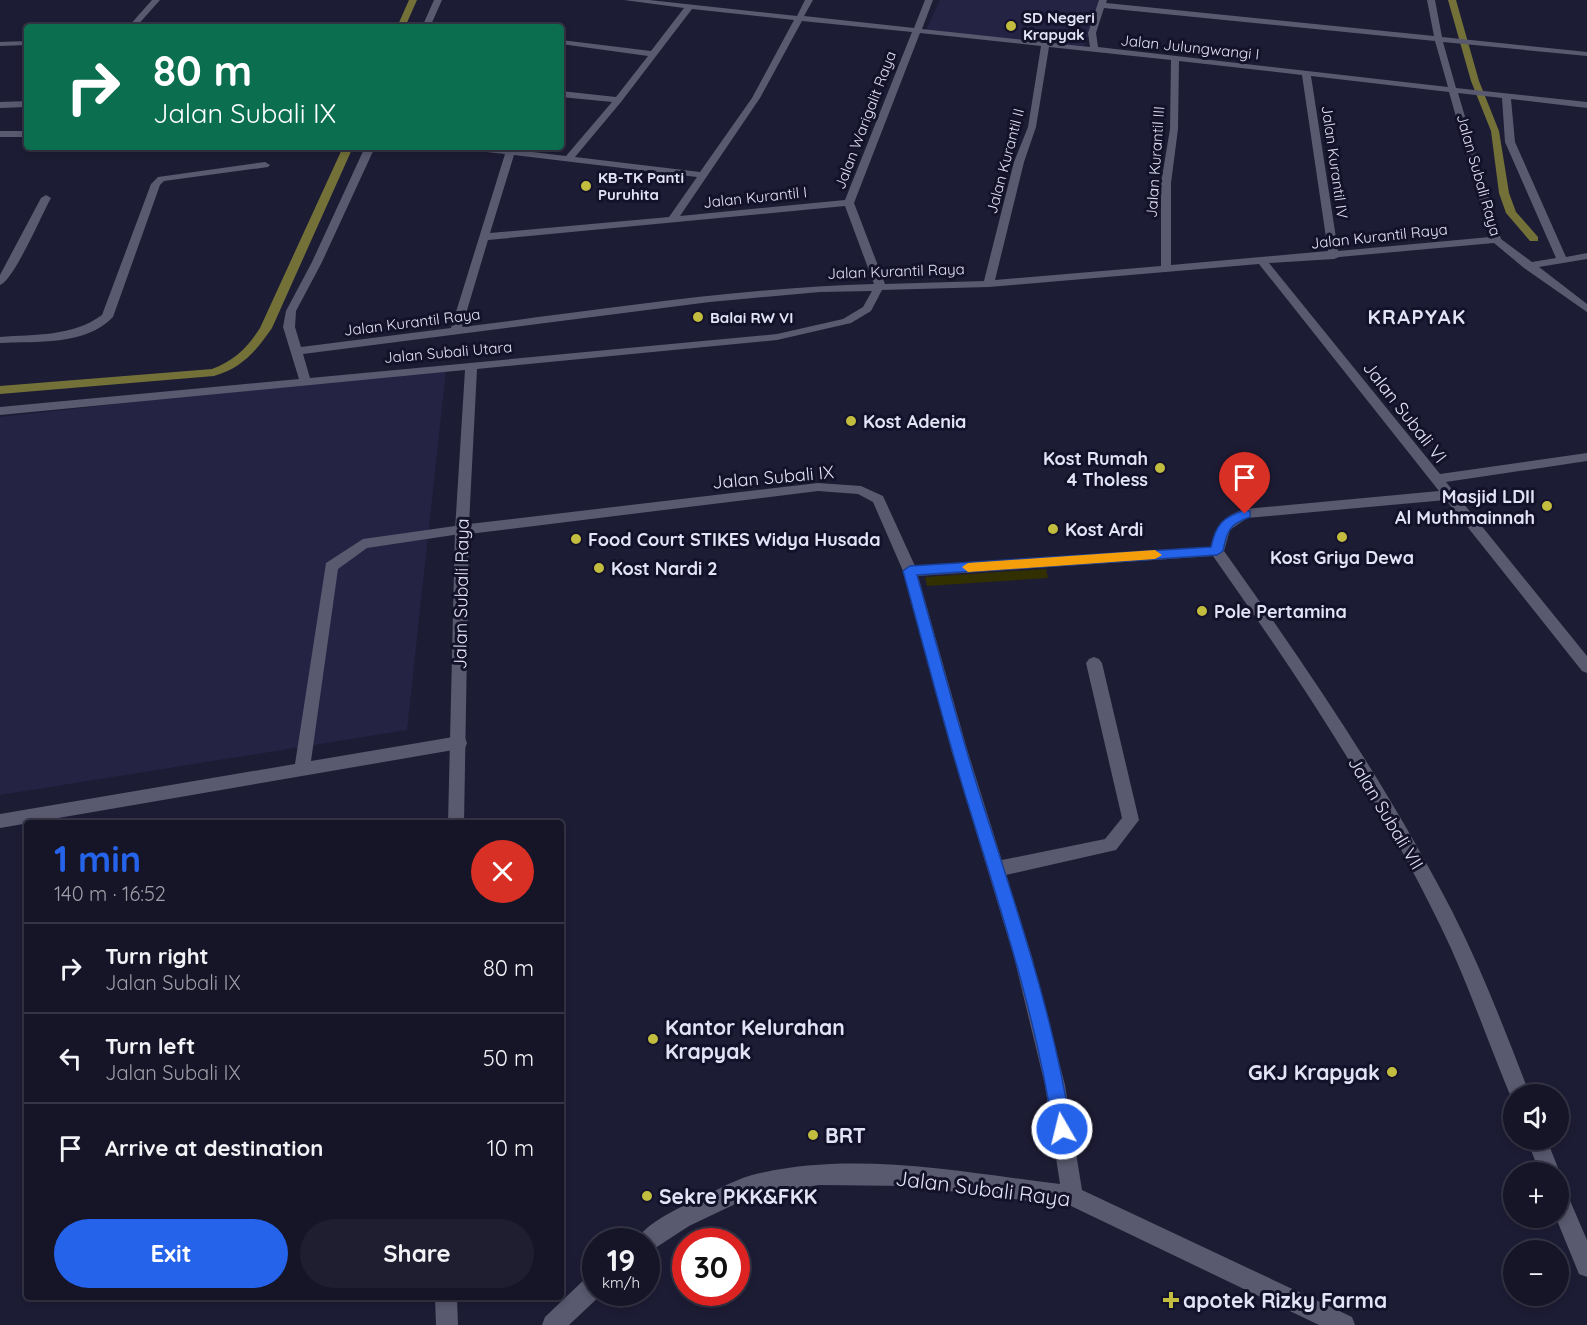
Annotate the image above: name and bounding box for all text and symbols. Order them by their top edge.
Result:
place label: SD Negeri Krapyak [1023,8,1095,44]
marker: SD Negeri Krapyak [1004,19,1018,33]
street label: Jalan Julungwangi I [1120,30,1260,64]
text: 80 m [153,44,252,97]
icon: right [54,48,132,126]
street label: Jalan Warigalit Raya [830,48,900,192]
text: Jalan Subali IX [153,96,336,130]
street label: Jalan Kurantil IV [1318,104,1352,220]
street label: Jalan Kurantil II [982,106,1028,216]
street label: Jalan Kurantil III [1142,106,1168,218]
street label: Jalan Subali Raya [1453,112,1505,238]
place label: KB-TK Panti Puruhita [598,168,684,204]
marker: KB-TK Panti Puruhita [579,179,593,193]
street label: Jalan Kurantil I [702,182,808,212]
street label: Jalan Kurantil Raya [1310,219,1448,253]
street label: Jalan Kurantil Raya [827,259,965,283]
street label: Jalan Kurantil Raya [343,304,481,340]
district label: KRAPYAK [1367,304,1467,329]
place label: Balai RW VI [710,308,793,327]
marker: Balai RW VI [691,310,705,324]
street label: Jalan Subali Utara [383,337,513,367]
street label: Jalan Subali VI [1358,356,1452,468]
place label: Kost Adenia [863,410,966,433]
marker: Kost Adenia [844,414,858,428]
place label: Kost Rumah 4 Tholess [1043,447,1148,491]
pin [1219,452,1270,514]
street label: Jalan Subali IX [711,460,835,494]
marker: Kost Rumah 4 Tholess [1153,461,1167,475]
icon: arrive [1228,461,1261,494]
place label: Masjid LDII Al Muthmainnah [1395,485,1535,529]
marker: Masjid LDII Al Muthmainnah [1540,499,1554,513]
street label: Jalan Subali Raya [448,518,474,670]
place label: Kost Ardi [1065,518,1143,541]
marker: Kost Ardi [1046,522,1060,536]
place label: Food Court STIKES Widya Husada [588,528,880,551]
marker: Kost Griya Dewa [1335,530,1349,544]
marker: Food Court STIKES Widya Husada [569,532,583,546]
place label: Kost Griya Dewa [1270,546,1414,569]
place label: Kost Nardi 2 [611,557,718,580]
marker: Kost Nardi 2 [592,561,606,575]
place label: Pole Pertamina [1214,600,1347,623]
marker: Pole Pertamina [1195,604,1209,618]
street label: Jalan Subali VII [1343,752,1429,874]
text: 1 min [54,836,141,881]
button: close [471,840,534,903]
text: 140 m · 16:52 [54,881,166,906]
text: Turn right [105,942,209,970]
icon: right [54,952,87,985]
text: 80 m [483,954,534,982]
text: Jalan Subali IX [105,970,241,995]
place label: Kantor Kelurahan Krapyak [665,1014,845,1064]
text: Turn left [105,1032,195,1060]
marker: Kantor Kelurahan Krapyak [646,1032,660,1046]
icon: left [54,1042,87,1075]
text: 50 m [483,1044,534,1072]
place label: GKJ Krapyak [1248,1059,1380,1085]
text: Jalan Subali IX [105,1060,241,1085]
marker: GKJ Krapyak [1385,1065,1399,1079]
map controls [1503,1084,1569,1306]
button: sound [1503,1084,1569,1150]
position arrow [1030,1097,1094,1161]
place label: BRT [825,1122,866,1148]
marker: BRT [806,1128,820,1142]
icon: arrive [54,1132,87,1165]
text: Arrive at destination [105,1134,323,1162]
text: 10 m [487,1134,534,1162]
button: + [1503,1162,1569,1228]
street label: Jalan Subali Raya [894,1164,1072,1212]
place label: Sekre PKK&FKK [659,1183,817,1209]
marker: Sekre PKK&FKK [640,1189,654,1203]
button: Exit [54,1219,288,1288]
button: Share [300,1219,534,1288]
speed limit sign: 30 [672,1228,750,1306]
button: − [1503,1240,1569,1306]
text: 19 [607,1241,635,1279]
text: km/h [602,1273,640,1292]
place label: apotek Rizky Farma [1183,1287,1387,1313]
marker: apotek Rizky Farma [1164,1293,1178,1307]

